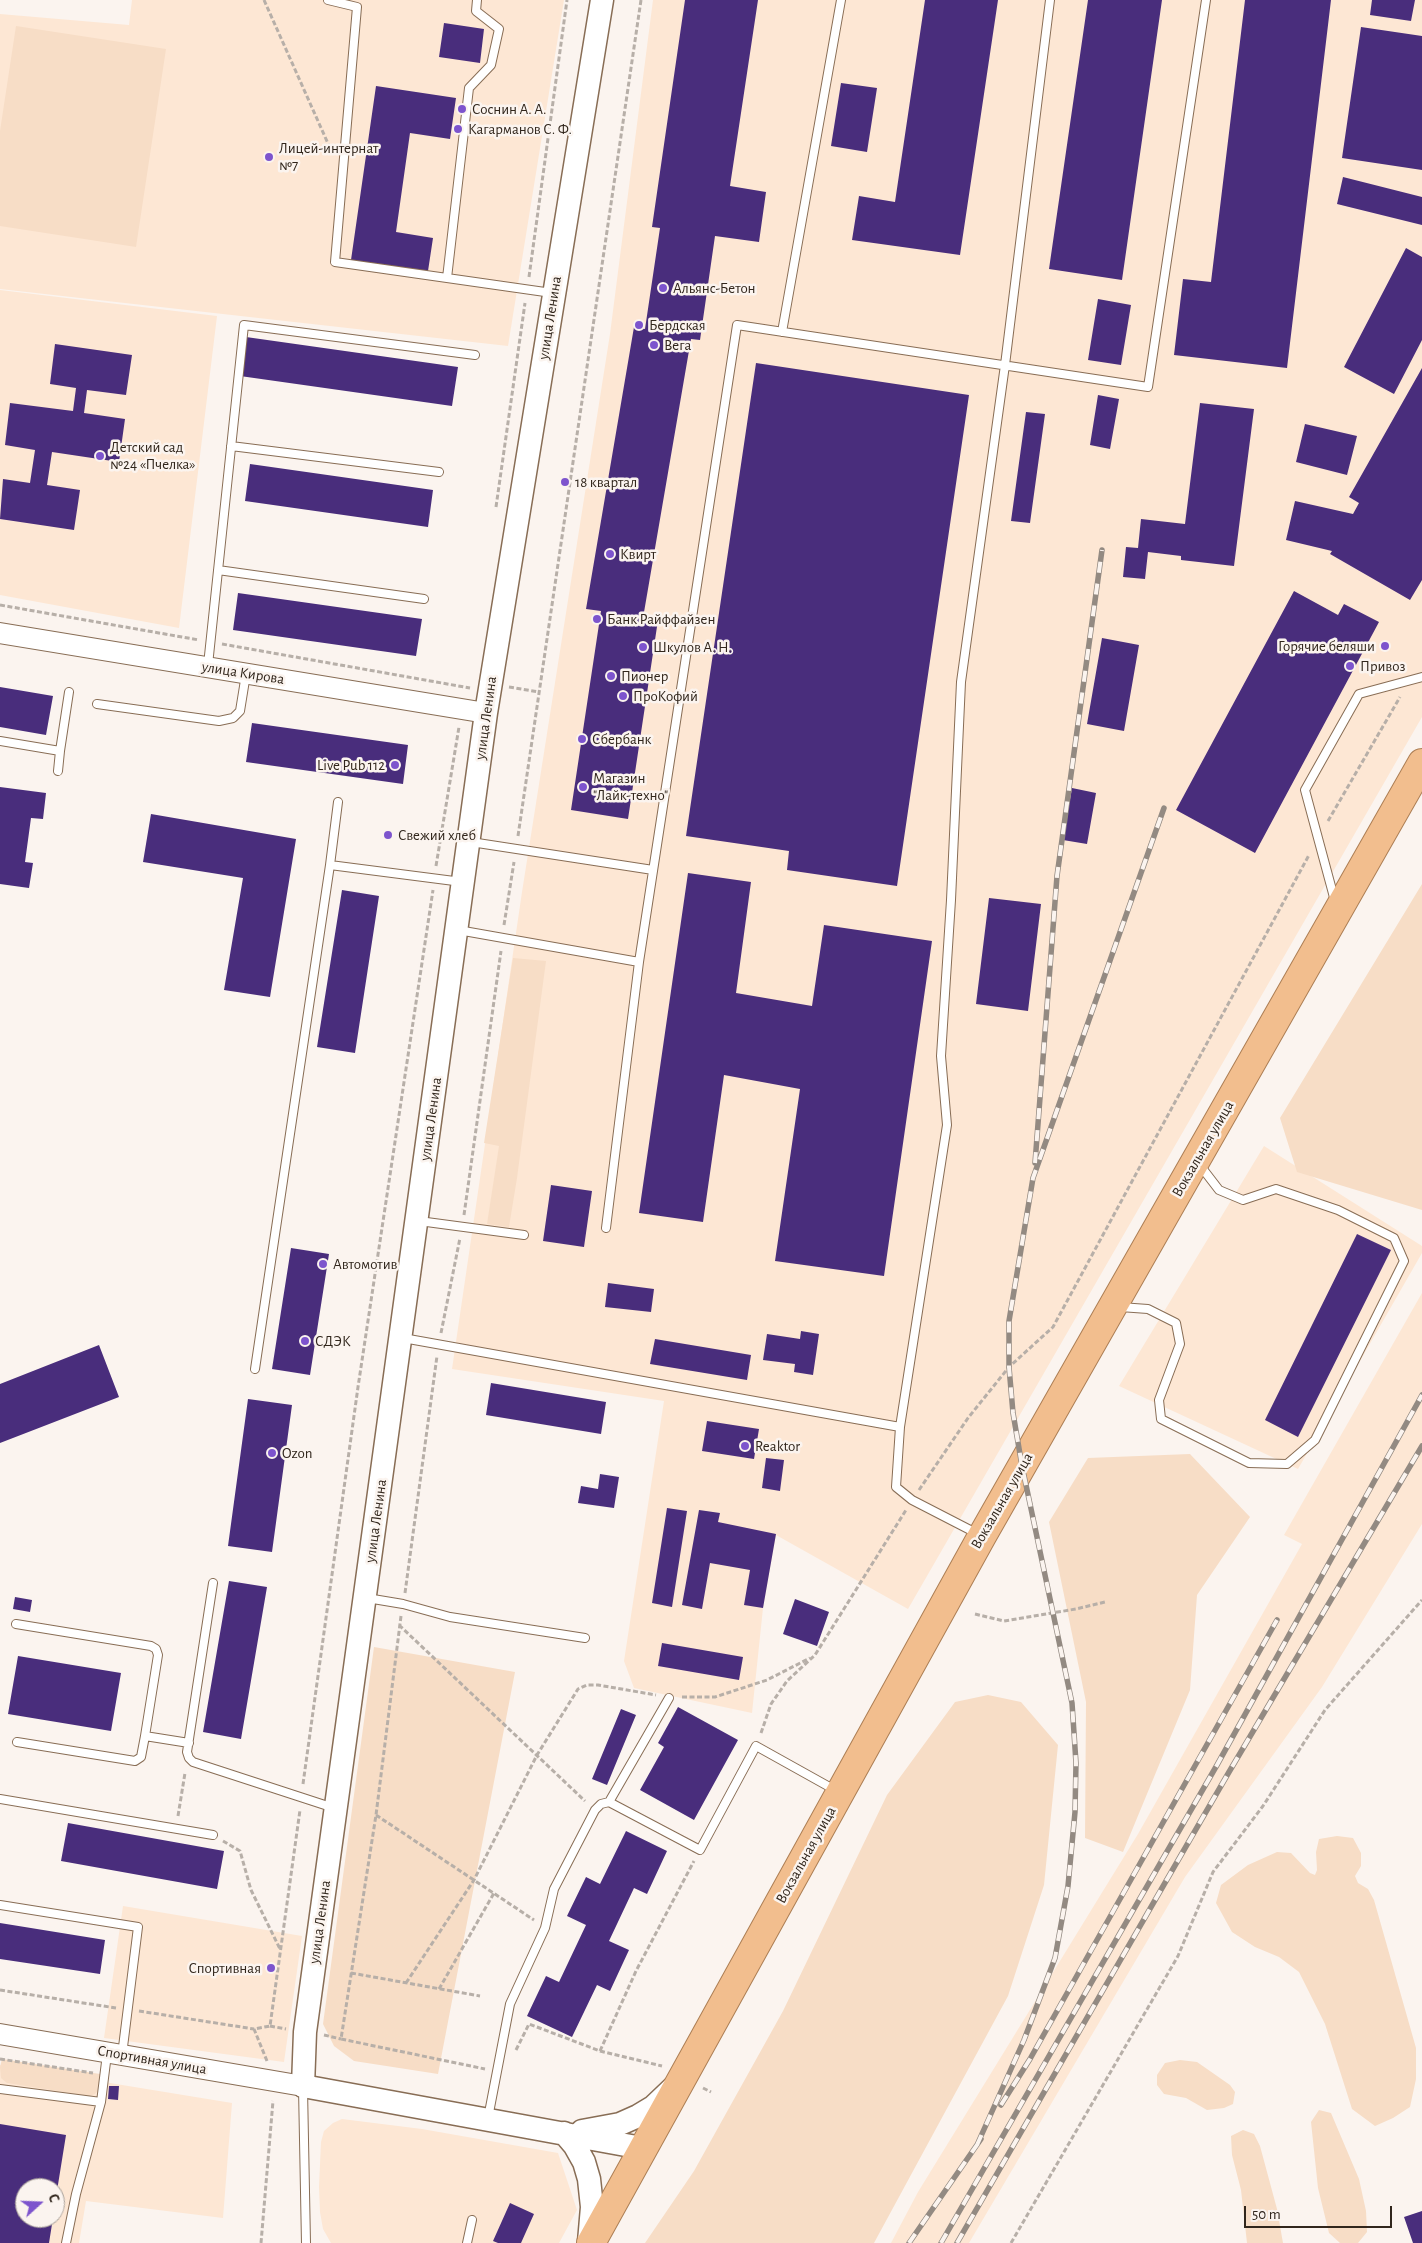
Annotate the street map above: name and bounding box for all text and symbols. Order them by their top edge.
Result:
place label: Соснин А. А. [472,100,546,118]
marker: Соснин А. А. [456,103,468,115]
place label: Кагарманов С. Ф. [468,120,572,138]
marker: Кагарманов С. Ф. [452,123,464,135]
place label: Лицей-интернат №7 [279,139,378,174]
marker: Лицей-интернат №7 [263,151,275,163]
street label: улица Ленина [535,275,565,361]
place label: Альянс-Бетон [673,279,756,297]
marker: Альянс-Бетон [657,282,669,294]
place label: Бердская [649,316,706,334]
marker: Бердская [633,319,645,331]
place label: Вега [664,336,691,354]
marker: Вега [648,339,660,351]
place label: Детский сад №24 «Пчелка» [110,438,195,473]
marker: Детский сад №24 «Пчелка» [94,450,106,462]
place label: 18 квартал [575,473,637,491]
marker: 18 квартал [559,476,571,488]
place label: Квирт [620,545,656,563]
marker: Квирт [604,548,616,560]
place label: Банк Райффайзен [607,610,715,628]
marker: Банк Райффайзен [591,613,603,625]
place label: Горячие беляши [1278,637,1375,655]
place label: Шкулов А. Н. [653,638,732,656]
marker: Горячие беляши [1379,640,1391,652]
marker: Шкулов А. Н. [637,641,649,653]
place label: Привоз [1360,657,1405,675]
street label: улица Кирова [200,658,286,688]
marker: Привоз [1344,660,1356,672]
place label: Пионер [621,667,668,685]
marker: Пионер [605,670,617,682]
street label: улица Ленина [471,675,501,761]
place label: ПроКофий [633,687,698,705]
marker: ПроКофий [617,690,629,702]
place label: Сбербанк [592,730,651,748]
marker: Сбербанк [576,733,588,745]
place label: Live Pub 112 [317,756,385,774]
marker: Live Pub 112 [389,759,401,771]
place label: Магазин "Лайк-техно" [593,769,668,804]
marker: Магазин "Лайк-техно" [577,781,589,793]
place label: Свежий хлеб [398,826,476,844]
marker: Свежий хлеб [382,829,394,841]
street label: улица Ленина [416,1076,446,1162]
street label: Вокзальная улица [1168,1098,1238,1200]
place label: Автомотив [333,1255,397,1273]
marker: Автомотив [317,1258,329,1270]
place label: СДЭК [315,1332,351,1350]
marker: СДЭК [299,1335,311,1347]
place label: Reaktor [755,1437,800,1455]
marker: Reaktor [739,1440,751,1452]
place label: Ozon [282,1444,312,1462]
marker: Ozon [266,1447,278,1459]
street label: Вокзальная улица [967,1450,1037,1552]
street label: улица Ленина [361,1478,391,1564]
street label: Вокзальная улица [772,1803,840,1907]
street label: улица Ленина [305,1879,335,1965]
place label: Спортивная [189,1959,261,1977]
marker: Спортивная [265,1962,277,1974]
street label: Спортивная улица [96,2042,208,2078]
north arrow [15,2178,65,2228]
text: С [45,2192,61,2204]
scale bar [1247,2196,1394,2228]
text: 50 m [1252,2207,1281,2222]

